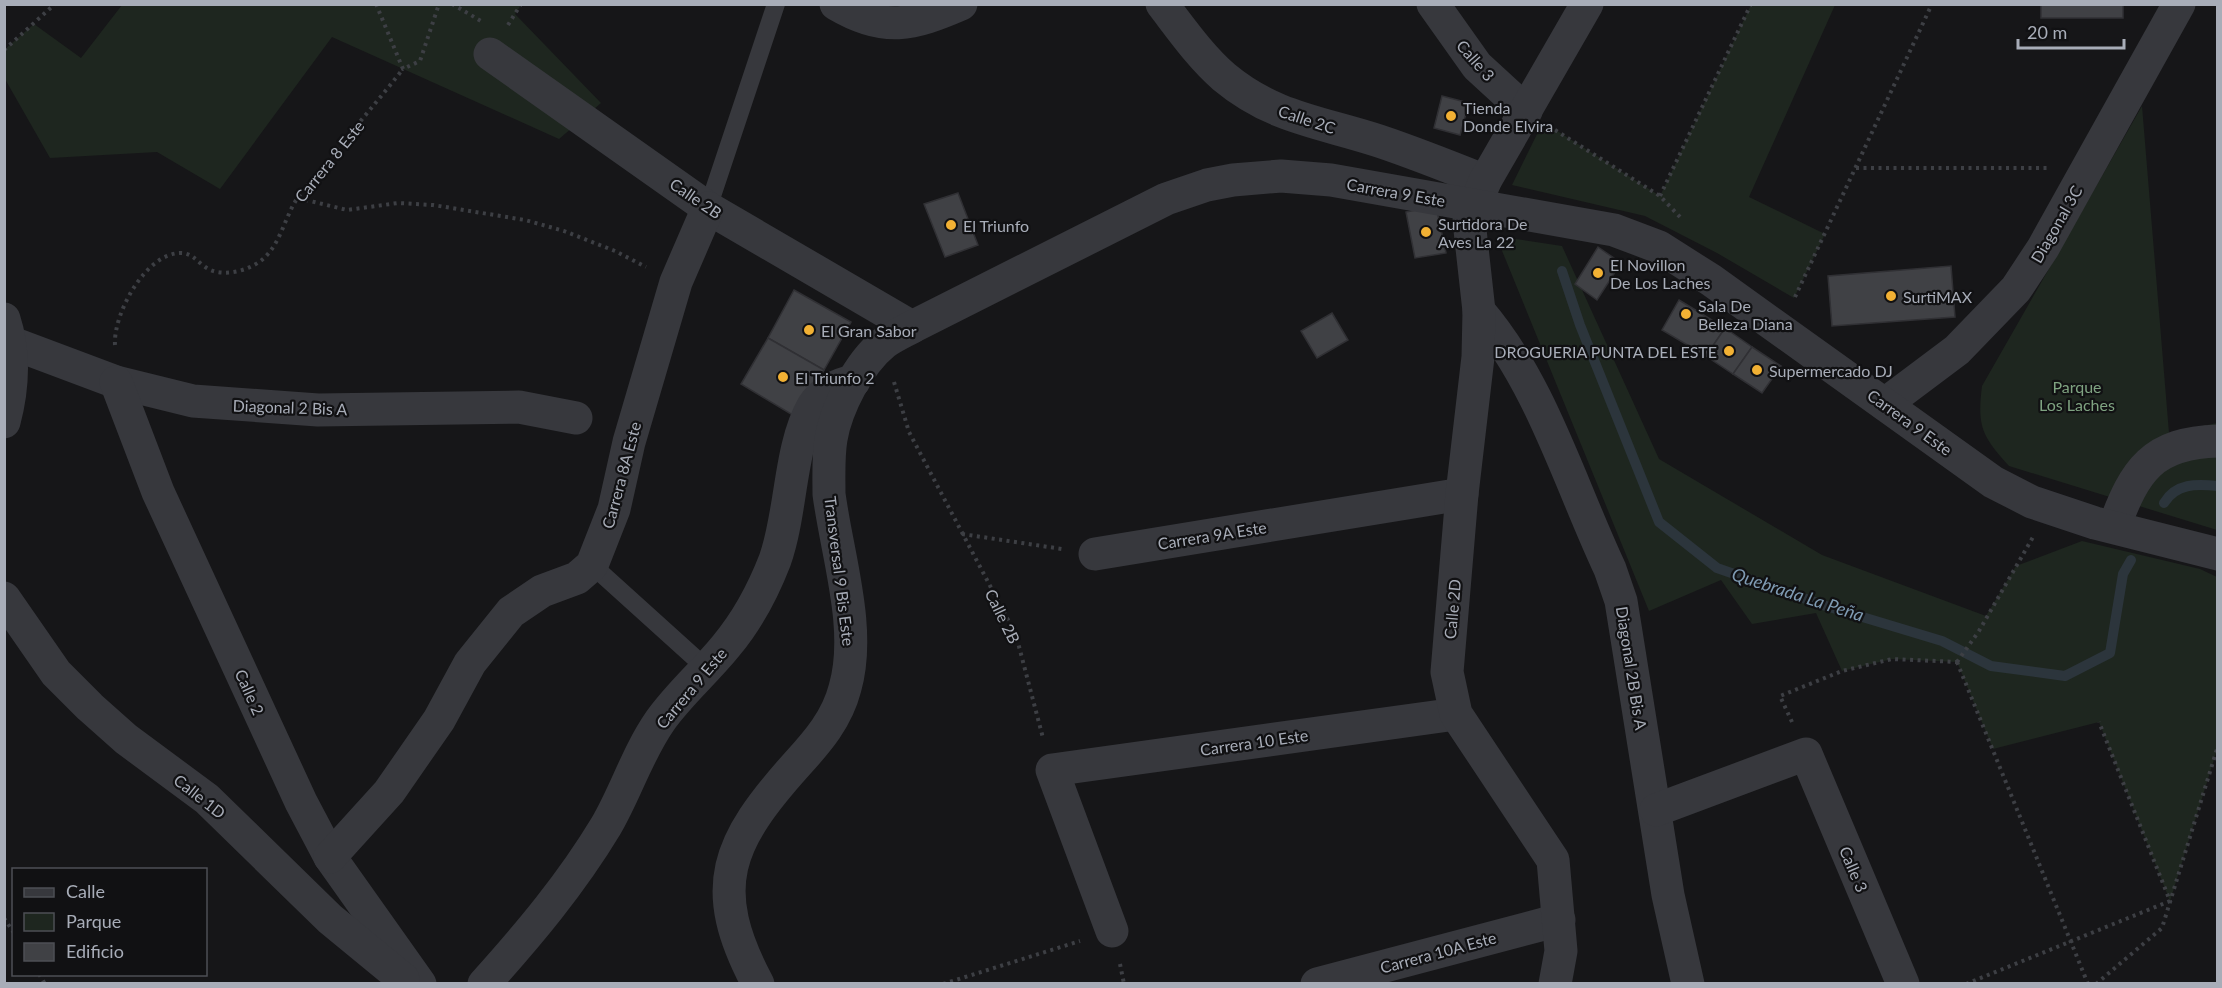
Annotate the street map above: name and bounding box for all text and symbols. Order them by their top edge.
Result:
scale bar [2018,12,2124,50]
text: 20 m [2027,21,2067,43]
street label: Calle 3 [1453,36,1499,84]
place label: Tienda Donde Elvira [1463,98,1553,135]
street label: Calle 2C [1276,101,1338,137]
marker: Tienda Donde Elvira [1444,109,1458,123]
street label: Carrera 8 Este [290,116,368,206]
street label: Calle 2B [666,174,726,222]
street label: Carrera 9 Este [1345,174,1447,210]
street label: Diagonal 3C [2026,182,2086,266]
place label: Surtidora De Aves La 22 [1438,214,1527,251]
place label: El Triunfo [963,216,1029,235]
marker: El Triunfo [944,218,958,232]
marker: Surtidora De Aves La 22 [1419,225,1433,239]
place label: El Novillon De Los Laches [1610,255,1711,292]
marker: El Novillon De Los Laches [1591,266,1605,280]
place label: SurtiMAX [1903,287,1973,306]
marker: SurtiMAX [1884,289,1898,303]
place label: Sala De Belleza Diana [1698,296,1793,333]
marker: Sala De Belleza Diana [1679,307,1693,321]
place label: El Gran Sabor [821,321,917,340]
marker: El Gran Sabor [802,323,816,337]
place label: DROGUERIA PUNTA DEL ESTE [1494,342,1717,361]
marker: DROGUERIA PUNTA DEL ESTE [1722,344,1736,358]
place label: Supermercado DJ [1769,361,1893,380]
marker: Supermercado DJ [1750,363,1764,377]
place label: El Triunfo 2 [795,368,874,387]
marker: El Triunfo 2 [776,370,790,384]
park label: Parque Los Laches [2039,377,2115,414]
street label: Carrera 9 Este [1864,385,1956,459]
street label: Diagonal 2 Bis A [232,396,348,418]
street label: Carrera 8A Este [598,419,644,531]
street label: Transversal 9 Bis Este [821,495,859,647]
street label: Carrera 9A Este [1156,517,1268,553]
water label: Quebrada La Peña [1729,562,1867,626]
street label: Calle 2D [1440,578,1464,640]
street label: Calle 2B [982,586,1024,646]
street label: Diagonal 2B Bis A [1613,605,1651,731]
street label: Carrera 9 Este [652,644,730,732]
street label: Calle 2 [232,666,268,718]
street label: Carrera 10 Este [1199,725,1309,759]
street label: Calle 1D [170,770,230,822]
street label: Calle 3 [1836,843,1872,895]
legend [12,868,207,976]
text: Calle [66,880,105,902]
text: Parque [66,910,121,932]
street label: Carrera 10A Este [1378,927,1498,977]
text: Edificio [66,940,124,962]

